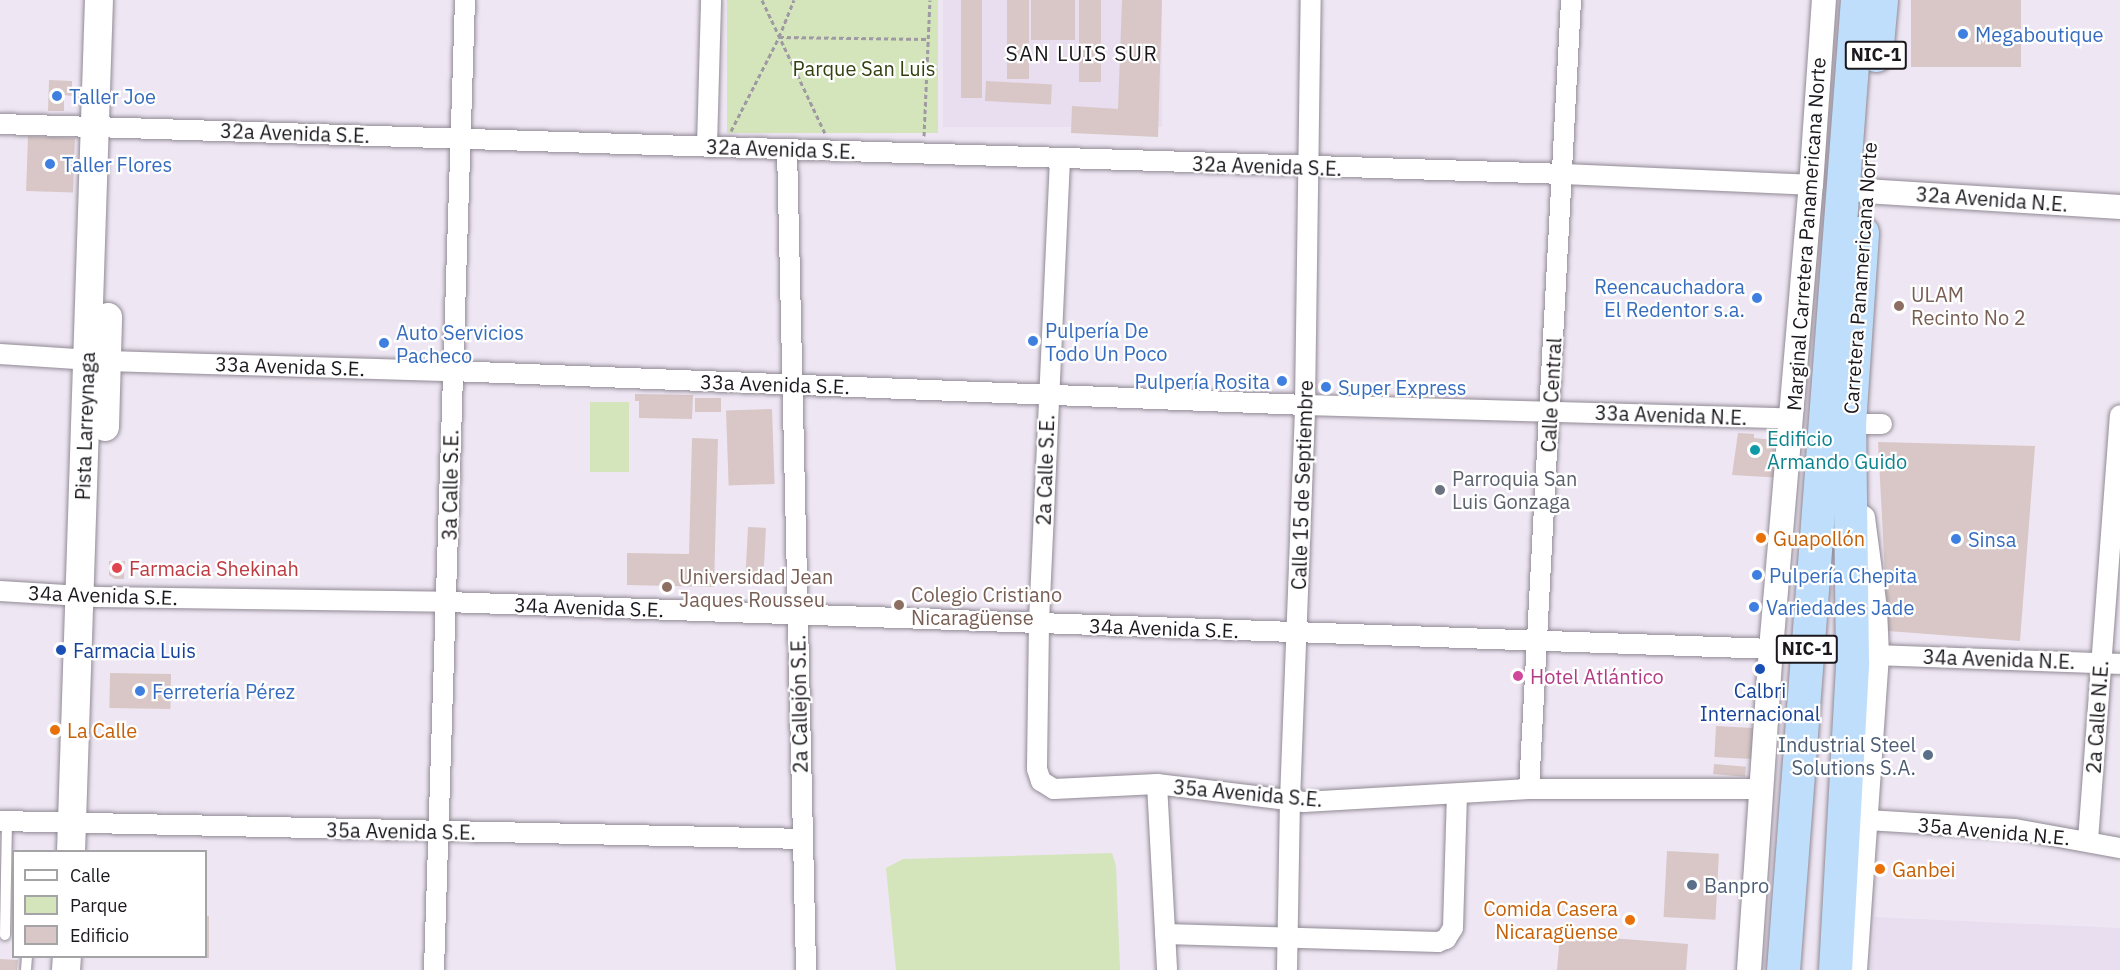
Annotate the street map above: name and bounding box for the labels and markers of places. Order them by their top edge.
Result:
place label: Megaboutique [1975,22,2104,46]
marker: Megaboutique [1956,27,1970,41]
place label: Taller Joe [69,84,156,108]
marker: Taller Joe [50,89,64,103]
place label: Taller Flores [62,152,172,176]
marker: Taller Flores [43,157,57,171]
place label: Reencauchadora El Redentor s.a. [1594,274,1745,321]
place label: ULAM Recinto No 2 [1911,282,2026,329]
marker: Reencauchadora El Redentor s.a. [1750,291,1764,305]
marker: ULAM Recinto No 2 [1892,299,1906,313]
place label: Pulpería De Todo Un Poco [1045,318,1168,365]
place label: Auto Servicios Pacheco [396,320,524,367]
marker: Pulpería De Todo Un Poco [1026,334,1040,348]
marker: Auto Servicios Pacheco [377,336,391,350]
place label: Pulpería Rosita [1135,369,1270,393]
marker: Pulpería Rosita [1275,374,1289,388]
place label: Super Express [1338,375,1467,399]
marker: Super Express [1319,380,1333,394]
place label: Edificio Armando Guido [1767,426,1907,473]
marker: Edificio Armando Guido [1748,443,1762,457]
place label: Parroquia San Luis Gonzaga [1452,466,1577,513]
marker: Parroquia San Luis Gonzaga [1433,483,1447,497]
place label: Guapollón [1773,526,1865,550]
place label: Sinsa [1968,527,2016,551]
marker: Guapollón [1754,531,1768,545]
marker: Sinsa [1949,532,1963,546]
place label: Farmacia Shekinah [129,556,299,580]
marker: Farmacia Shekinah [110,561,124,575]
place label: Pulpería Chepita [1769,563,1917,587]
place label: Universidad Jean Jaques Rousseu [679,564,833,611]
marker: Pulpería Chepita [1750,568,1764,582]
marker: Universidad Jean Jaques Rousseu [660,580,674,594]
place label: Colegio Cristiano Nicaragüense [911,582,1062,629]
place label: Variedades Jade [1766,595,1914,619]
marker: Colegio Cristiano Nicaragüense [892,598,906,612]
marker: Variedades Jade [1747,600,1761,614]
place label: Farmacia Luis [73,638,196,662]
marker: Farmacia Luis [54,643,68,657]
marker: Calbri Internacional [1753,662,1767,676]
place label: Hotel Atlántico [1530,664,1664,688]
marker: Hotel Atlántico [1511,669,1525,683]
place label: Calbri Internacional [1700,678,1820,725]
place label: Ferretería Pérez [152,679,295,703]
marker: Ferretería Pérez [133,684,147,698]
place label: La Calle [67,718,137,742]
marker: La Calle [48,723,62,737]
place label: Industrial Steel Solutions S.A. [1778,732,1916,779]
marker: Industrial Steel Solutions S.A. [1921,748,1935,762]
place label: Ganbei [1892,857,1956,881]
marker: Ganbei [1873,862,1887,876]
place label: Banpro [1704,873,1769,897]
marker: Banpro [1685,878,1699,892]
place label: Comida Casera Nicaragüense [1483,897,1618,944]
marker: Comida Casera Nicaragüense [1623,913,1637,927]

